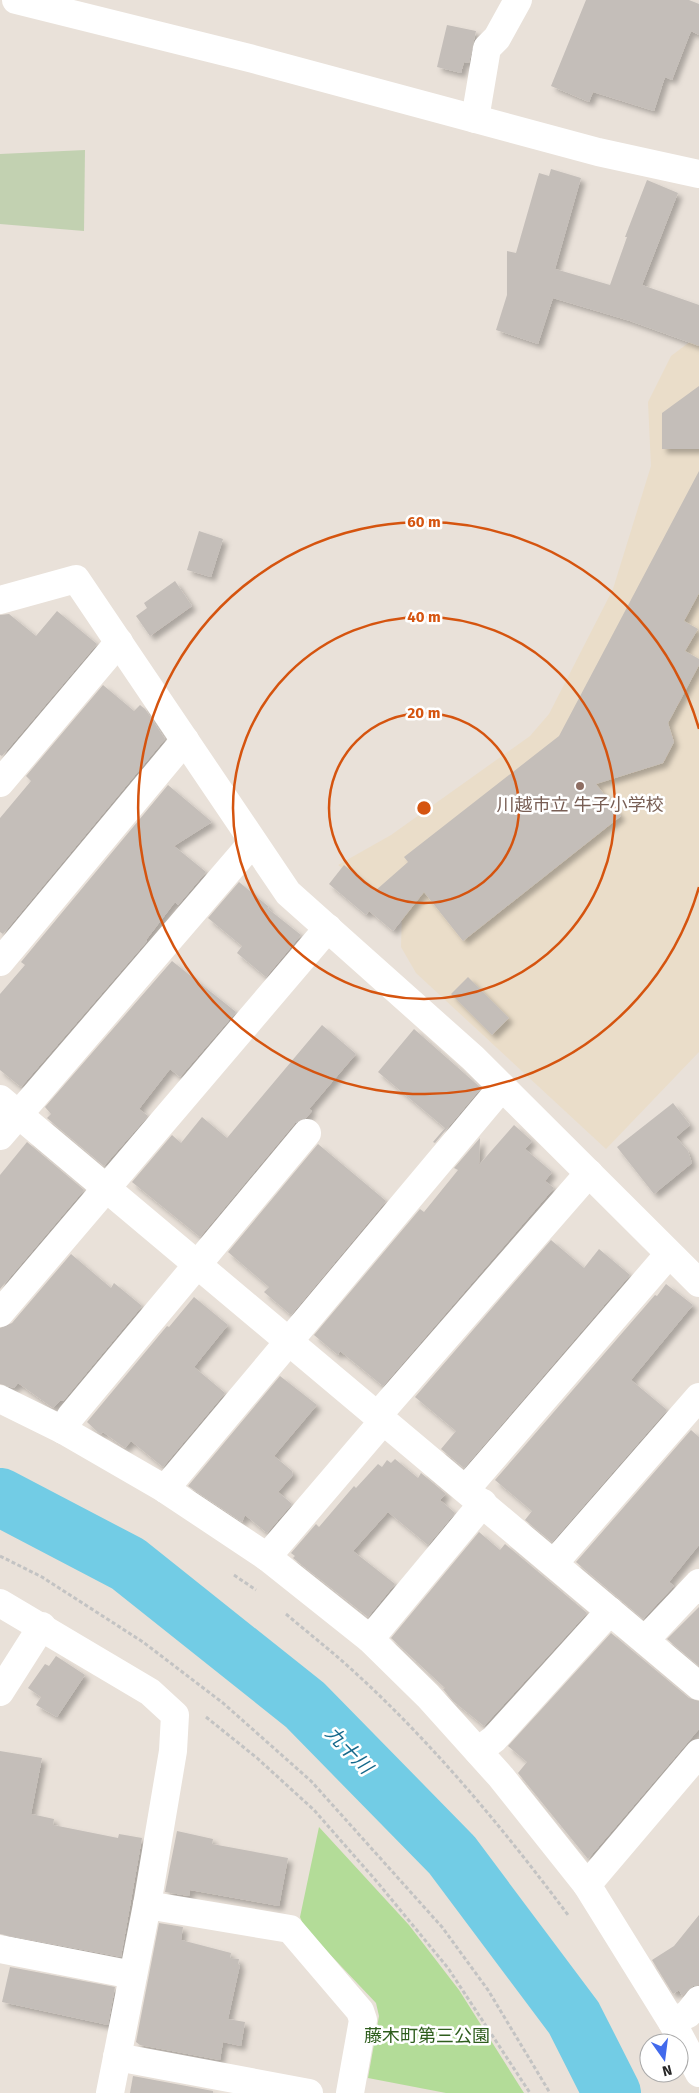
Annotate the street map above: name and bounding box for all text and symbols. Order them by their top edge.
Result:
text: 60 m [407,513,441,531]
text: 40 m [407,608,441,626]
text: 20 m [408,704,440,722]
marker: 川越市立 牛子小学校 [574,780,586,792]
place label: 川越市立 牛子小学校 [497,794,663,816]
centre of rings [415,799,433,817]
water label: 九十川 [321,1722,378,1780]
park label: 藤木町第三公園 [364,2025,490,2047]
north arrow [639,2033,689,2083]
text: N [660,2061,674,2080]

